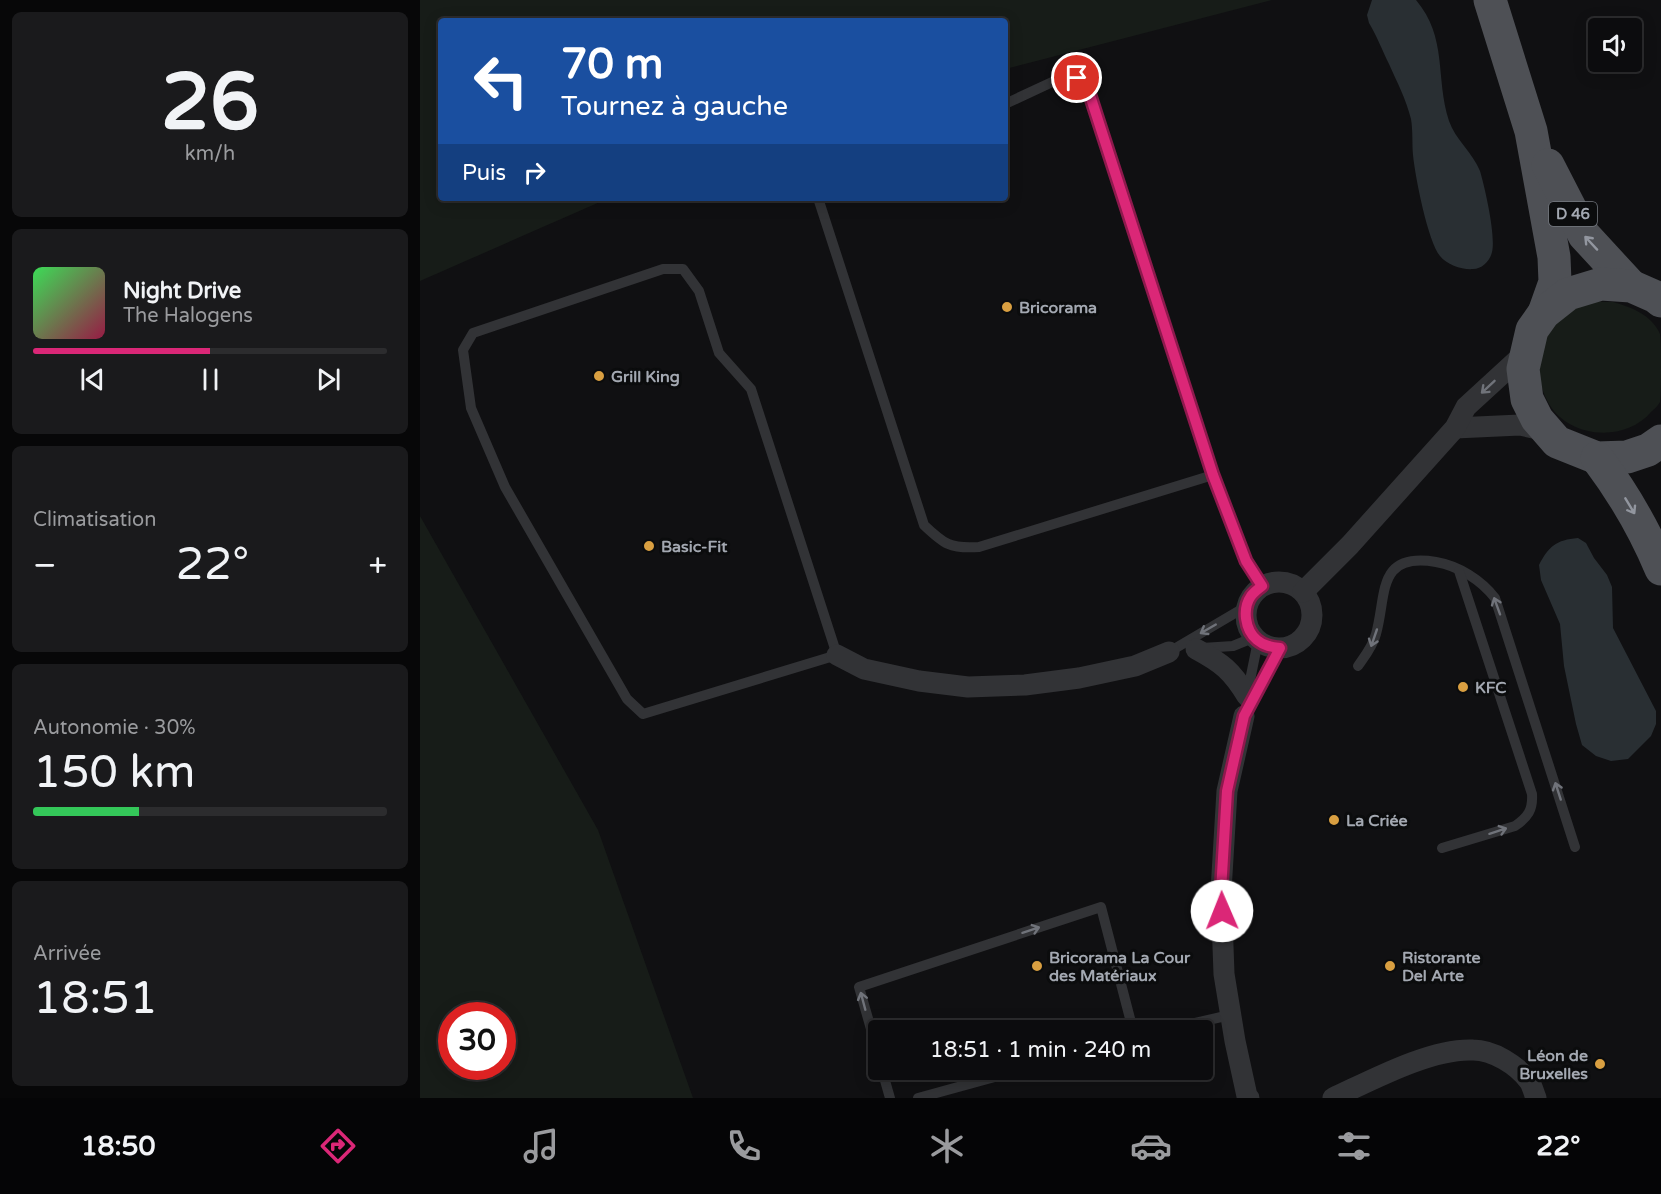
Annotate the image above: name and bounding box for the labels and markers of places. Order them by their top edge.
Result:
pin [1051,52,1102,103]
place label: Bricorama [1019,298,1097,318]
marker: Bricorama [1000,300,1014,314]
place label: Grill King [611,367,680,387]
marker: Grill King [592,369,606,383]
place label: Basic-Fit [661,537,728,557]
marker: Basic-Fit [642,539,656,553]
place label: KFC [1475,678,1506,698]
marker: KFC [1456,680,1470,694]
place label: La Criée [1346,811,1408,831]
marker: La Criée [1327,813,1341,827]
place label: Bricorama La Cour des Matériaux [1049,948,1191,986]
place label: Ristorante Del Arte [1402,948,1480,986]
marker: Bricorama La Cour des Matériaux [1030,959,1044,973]
marker: Ristorante Del Arte [1383,959,1397,973]
place label: Léon de Bruxelles [1519,1046,1588,1084]
marker: Léon de Bruxelles [1593,1057,1607,1071]

